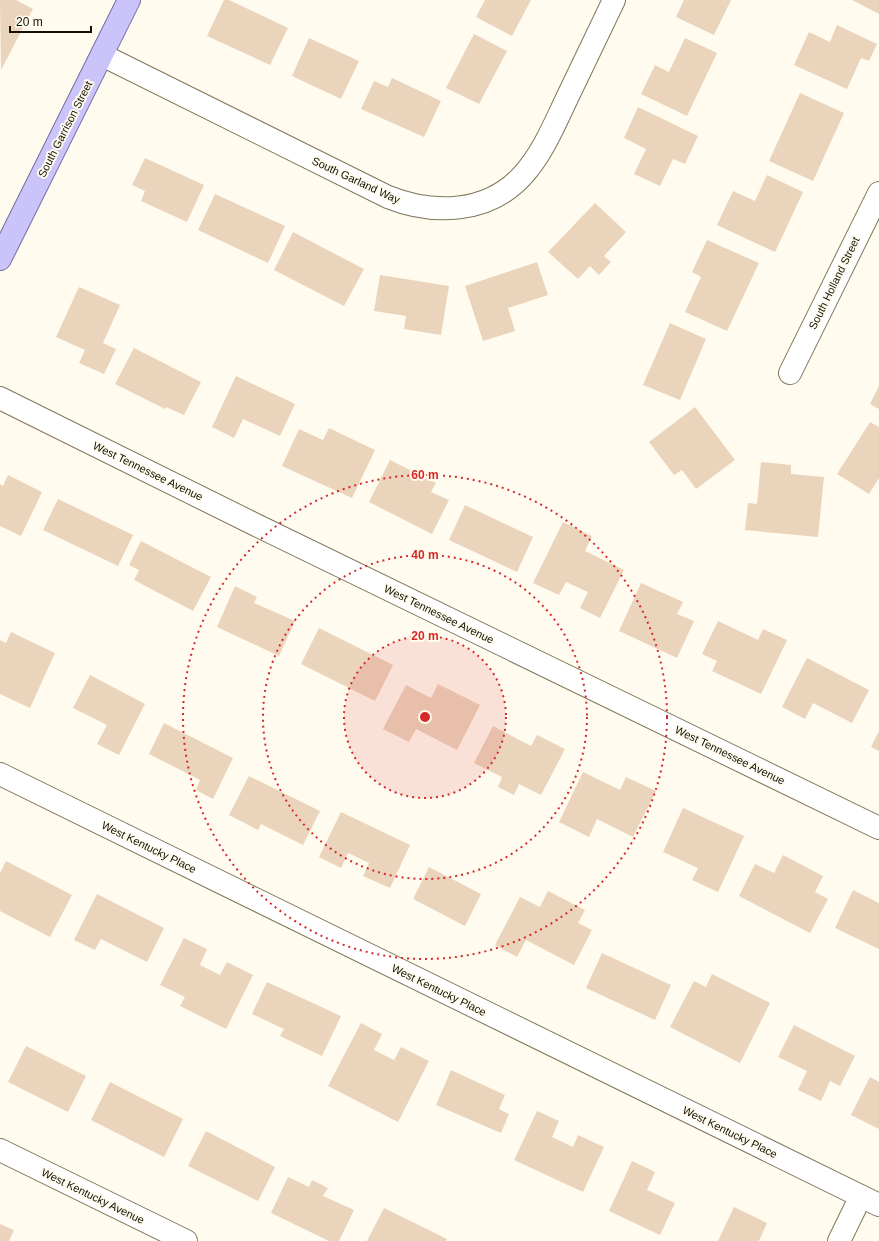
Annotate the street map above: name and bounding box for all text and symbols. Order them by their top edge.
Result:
scale bar [10,8,91,34]
text: 20 m [16,15,43,29]
street label: South Garrison Street [36,79,94,179]
street label: South Garland Way [310,154,402,206]
street label: South Holland Street [806,235,862,331]
street label: West Tennessee Avenue [91,439,205,503]
text: 60 m [411,468,439,482]
text: 40 m [411,548,439,562]
street label: West Tennessee Avenue [382,582,496,646]
text: 20 m [411,629,439,643]
centre of rings [418,710,432,724]
street label: West Tennessee Avenue [673,723,787,787]
street label: West Kentucky Place [100,819,198,875]
street label: West Kentucky Place [390,962,488,1018]
street label: West Kentucky Place [681,1104,779,1160]
street label: West Kentucky Avenue [40,1166,146,1226]

